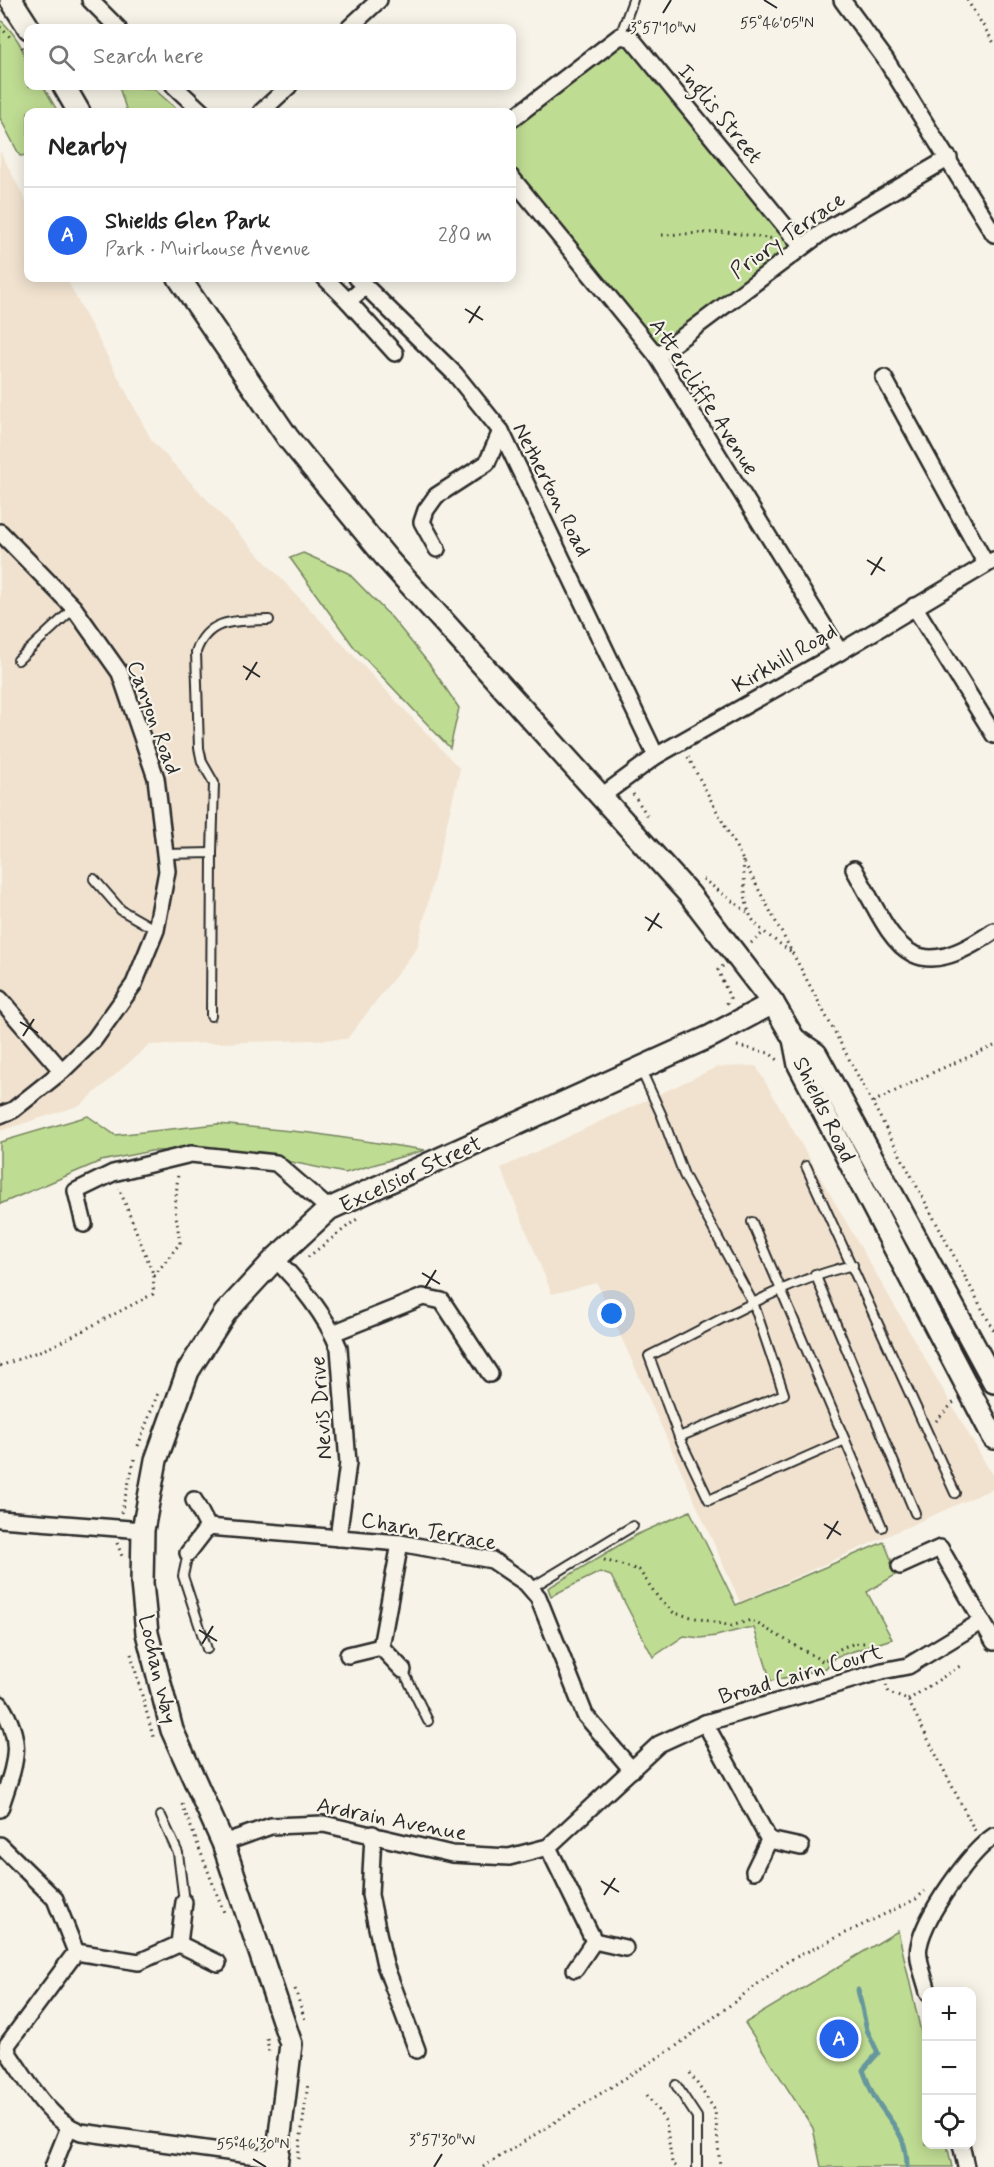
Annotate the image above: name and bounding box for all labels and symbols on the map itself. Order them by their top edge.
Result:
text: 55°46'05"N [740,14,814,34]
text: 3°57'10"W [630,19,696,39]
street label: Inglis Street [668,59,768,172]
street label: Priory Terrace [725,186,851,286]
street label: Attercliffe Avenue [642,313,765,481]
street label: Netherton Road [505,418,597,562]
street label: Kirkhill Road [728,618,842,700]
street label: Canyon Road [120,657,187,778]
street label: Shields Road [786,1052,861,1167]
street label: Excelsior Street [335,1130,486,1220]
your location [597,1299,626,1328]
street label: Nevis Drive [304,1355,340,1461]
street label: Charn Terrace [359,1506,499,1558]
street label: Lochan Way [131,1612,183,1727]
street label: Broad Cairn Court [716,1638,886,1712]
street label: Ardrain Avenue [314,1792,469,1848]
pin: A [820,2016,858,2062]
text: 3°57'30"W [409,2131,475,2151]
text: 55°46'30"N [216,2135,290,2155]

